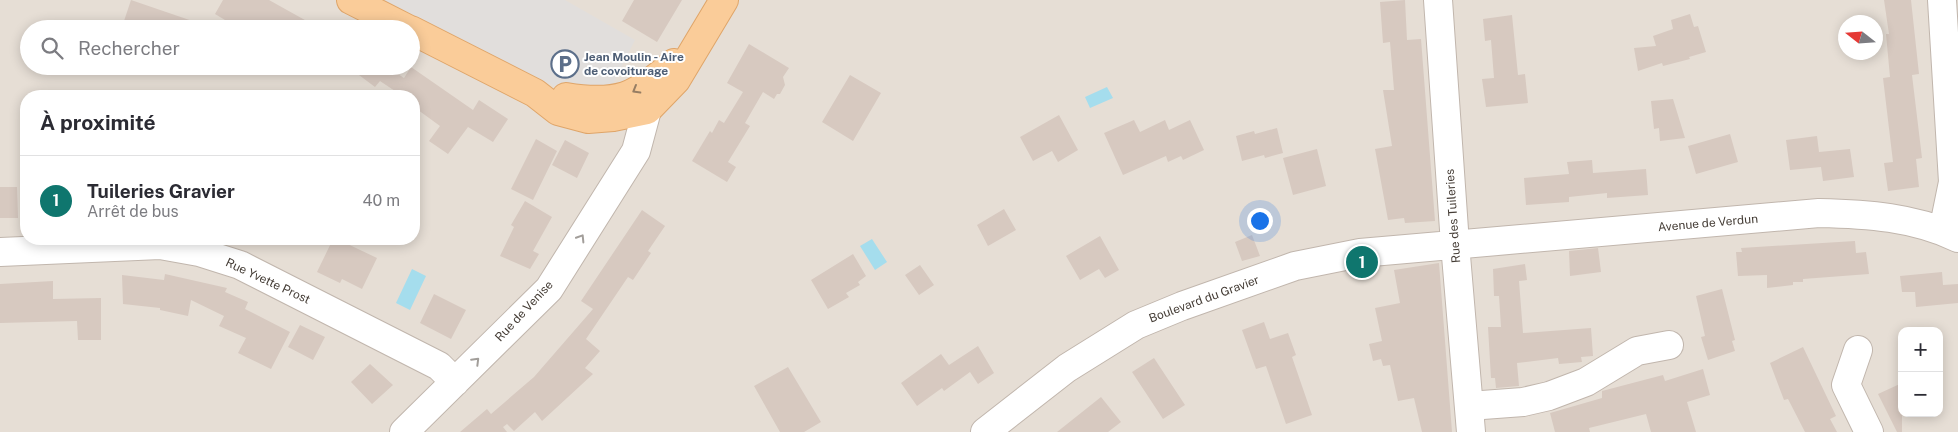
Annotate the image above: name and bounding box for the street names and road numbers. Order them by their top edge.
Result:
street label: Rue des Tuileries [1443,168,1463,264]
street label: Avenue de Verdun [1657,212,1759,234]
street label: Rue Yvette Prost [224,255,313,307]
street label: Boulevard du Gravier [1147,272,1261,325]
street label: Rue de Venise [492,278,556,344]

